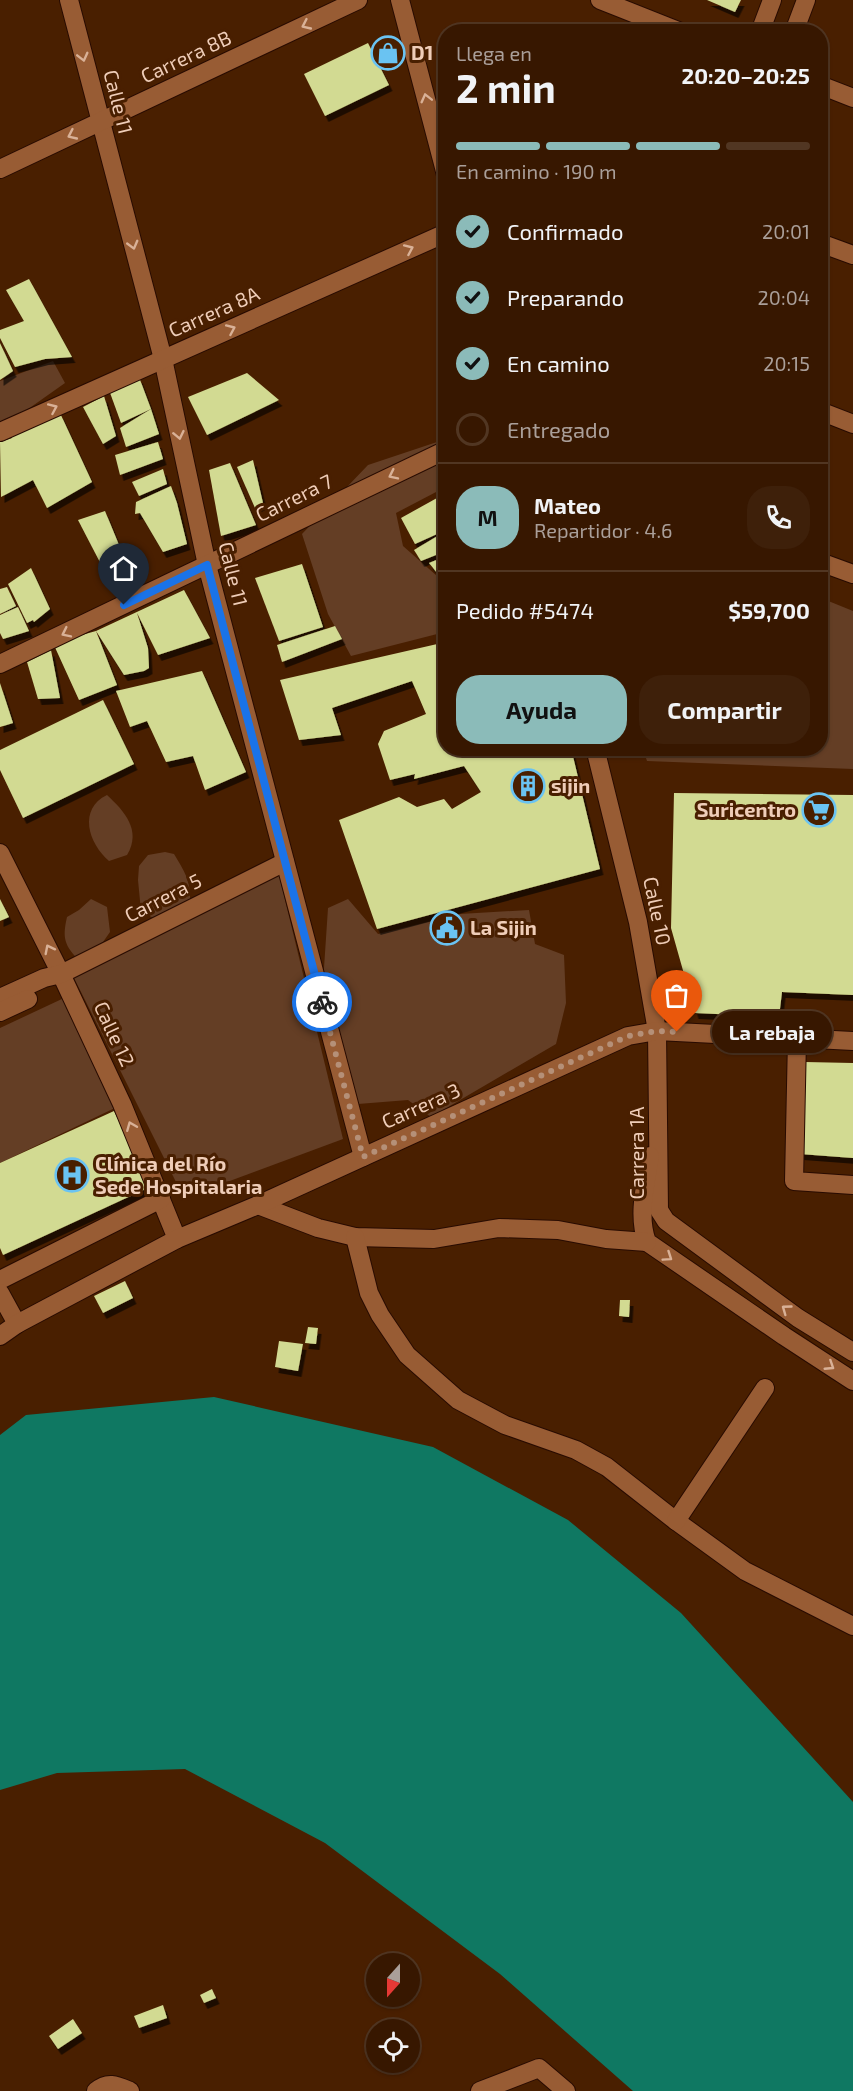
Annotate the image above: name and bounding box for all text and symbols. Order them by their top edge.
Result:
one-way arrow [301,18,312,30]
street label: Carrera 8B [137,25,235,87]
shop icon: D1 [370,35,406,71]
place label: D1 [411,40,433,64]
text: Llega en [456,41,532,65]
one-way arrow [76,52,89,62]
text: 20:20–20:25 [681,62,810,88]
text: 2 min [456,64,556,111]
street label: Calle 11 [99,67,139,136]
one-way arrow [420,93,433,103]
one-way arrow [68,128,79,140]
text: En camino · 190 m [456,159,617,183]
icon: check [456,215,489,248]
text: Confirmado [507,218,623,244]
text: 20:01 [762,219,810,243]
one-way arrow [125,240,138,250]
one-way arrow [403,244,414,256]
street label: Carrera 8A [164,280,263,342]
icon: check [456,281,489,314]
text: Preparando [507,284,624,310]
text: 20:04 [758,285,810,309]
one-way arrow [225,324,236,336]
icon: check [456,347,489,380]
text: En camino [507,350,610,376]
text: 20:15 [763,351,810,375]
one-way arrow [47,404,58,416]
text: Entregado [507,416,610,442]
one-way arrow [172,429,185,439]
street label: Carrera 7 [251,468,336,526]
one-way arrow [388,468,399,480]
button: phone [747,486,810,549]
text: Mateo [534,492,601,518]
text: M [477,504,498,530]
text: Repartidor · 4.6 [534,518,673,542]
street label: Calle 11 [214,539,254,608]
pin [98,543,149,605]
icon: home [107,552,140,585]
text: Pedido #5474 [456,597,594,623]
text: $59,700 [728,597,810,623]
one-way arrow [61,625,72,637]
button: Ayuda [456,675,627,744]
button: Compartir [639,675,810,744]
building icon: sijin [510,768,546,804]
place label: sijin [551,773,590,797]
supermarket icon: Suricentro [801,792,837,828]
place label: Suricentro [697,797,796,821]
street label: Carrera 5 [120,868,205,927]
street label: Calle 10 [639,874,677,947]
public building icon: La Sijin [429,910,465,946]
place label: La Sijin [470,915,537,939]
one-way arrow [45,945,56,956]
pin [651,970,702,1032]
courier [292,972,352,1032]
icon: bag [660,979,693,1012]
icon: bike [306,986,339,1019]
street label: Calle 12 [90,997,140,1070]
callout: La rebaja [713,1011,833,1053]
text: La rebaja [729,1020,815,1044]
street label: Carrera 3 [378,1077,464,1133]
street label: Carrera 1A [624,1106,648,1199]
one-way arrow [126,1122,138,1133]
place label: Clínica del Río Sede Hospitalaria [95,1151,262,1198]
hospital icon: Clínica del Río Sede Hospitalaria [54,1157,90,1193]
one-way arrow [661,1250,672,1261]
one-way arrow [782,1305,793,1316]
one-way arrow [824,1358,834,1370]
north arrow [366,1953,420,2007]
map controls [366,1953,420,2073]
button: locate [366,2019,420,2073]

